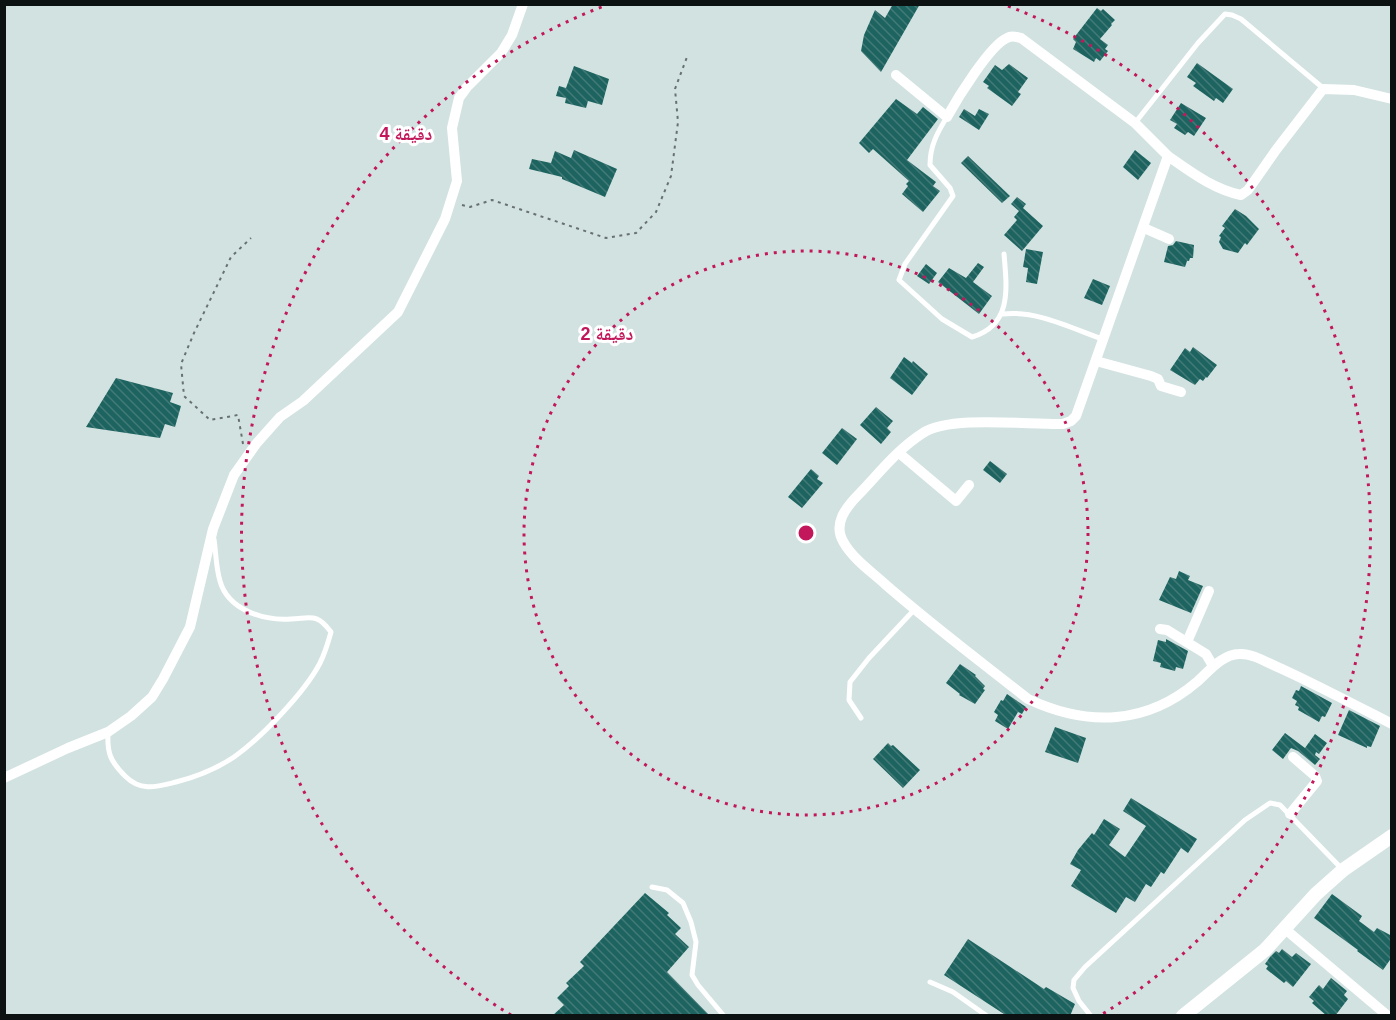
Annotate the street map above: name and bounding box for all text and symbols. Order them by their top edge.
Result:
text: 4 دقيقة [380,124,433,144]
text: 2 دقيقة [581,324,634,344]
centre of rings [796,523,816,543]

